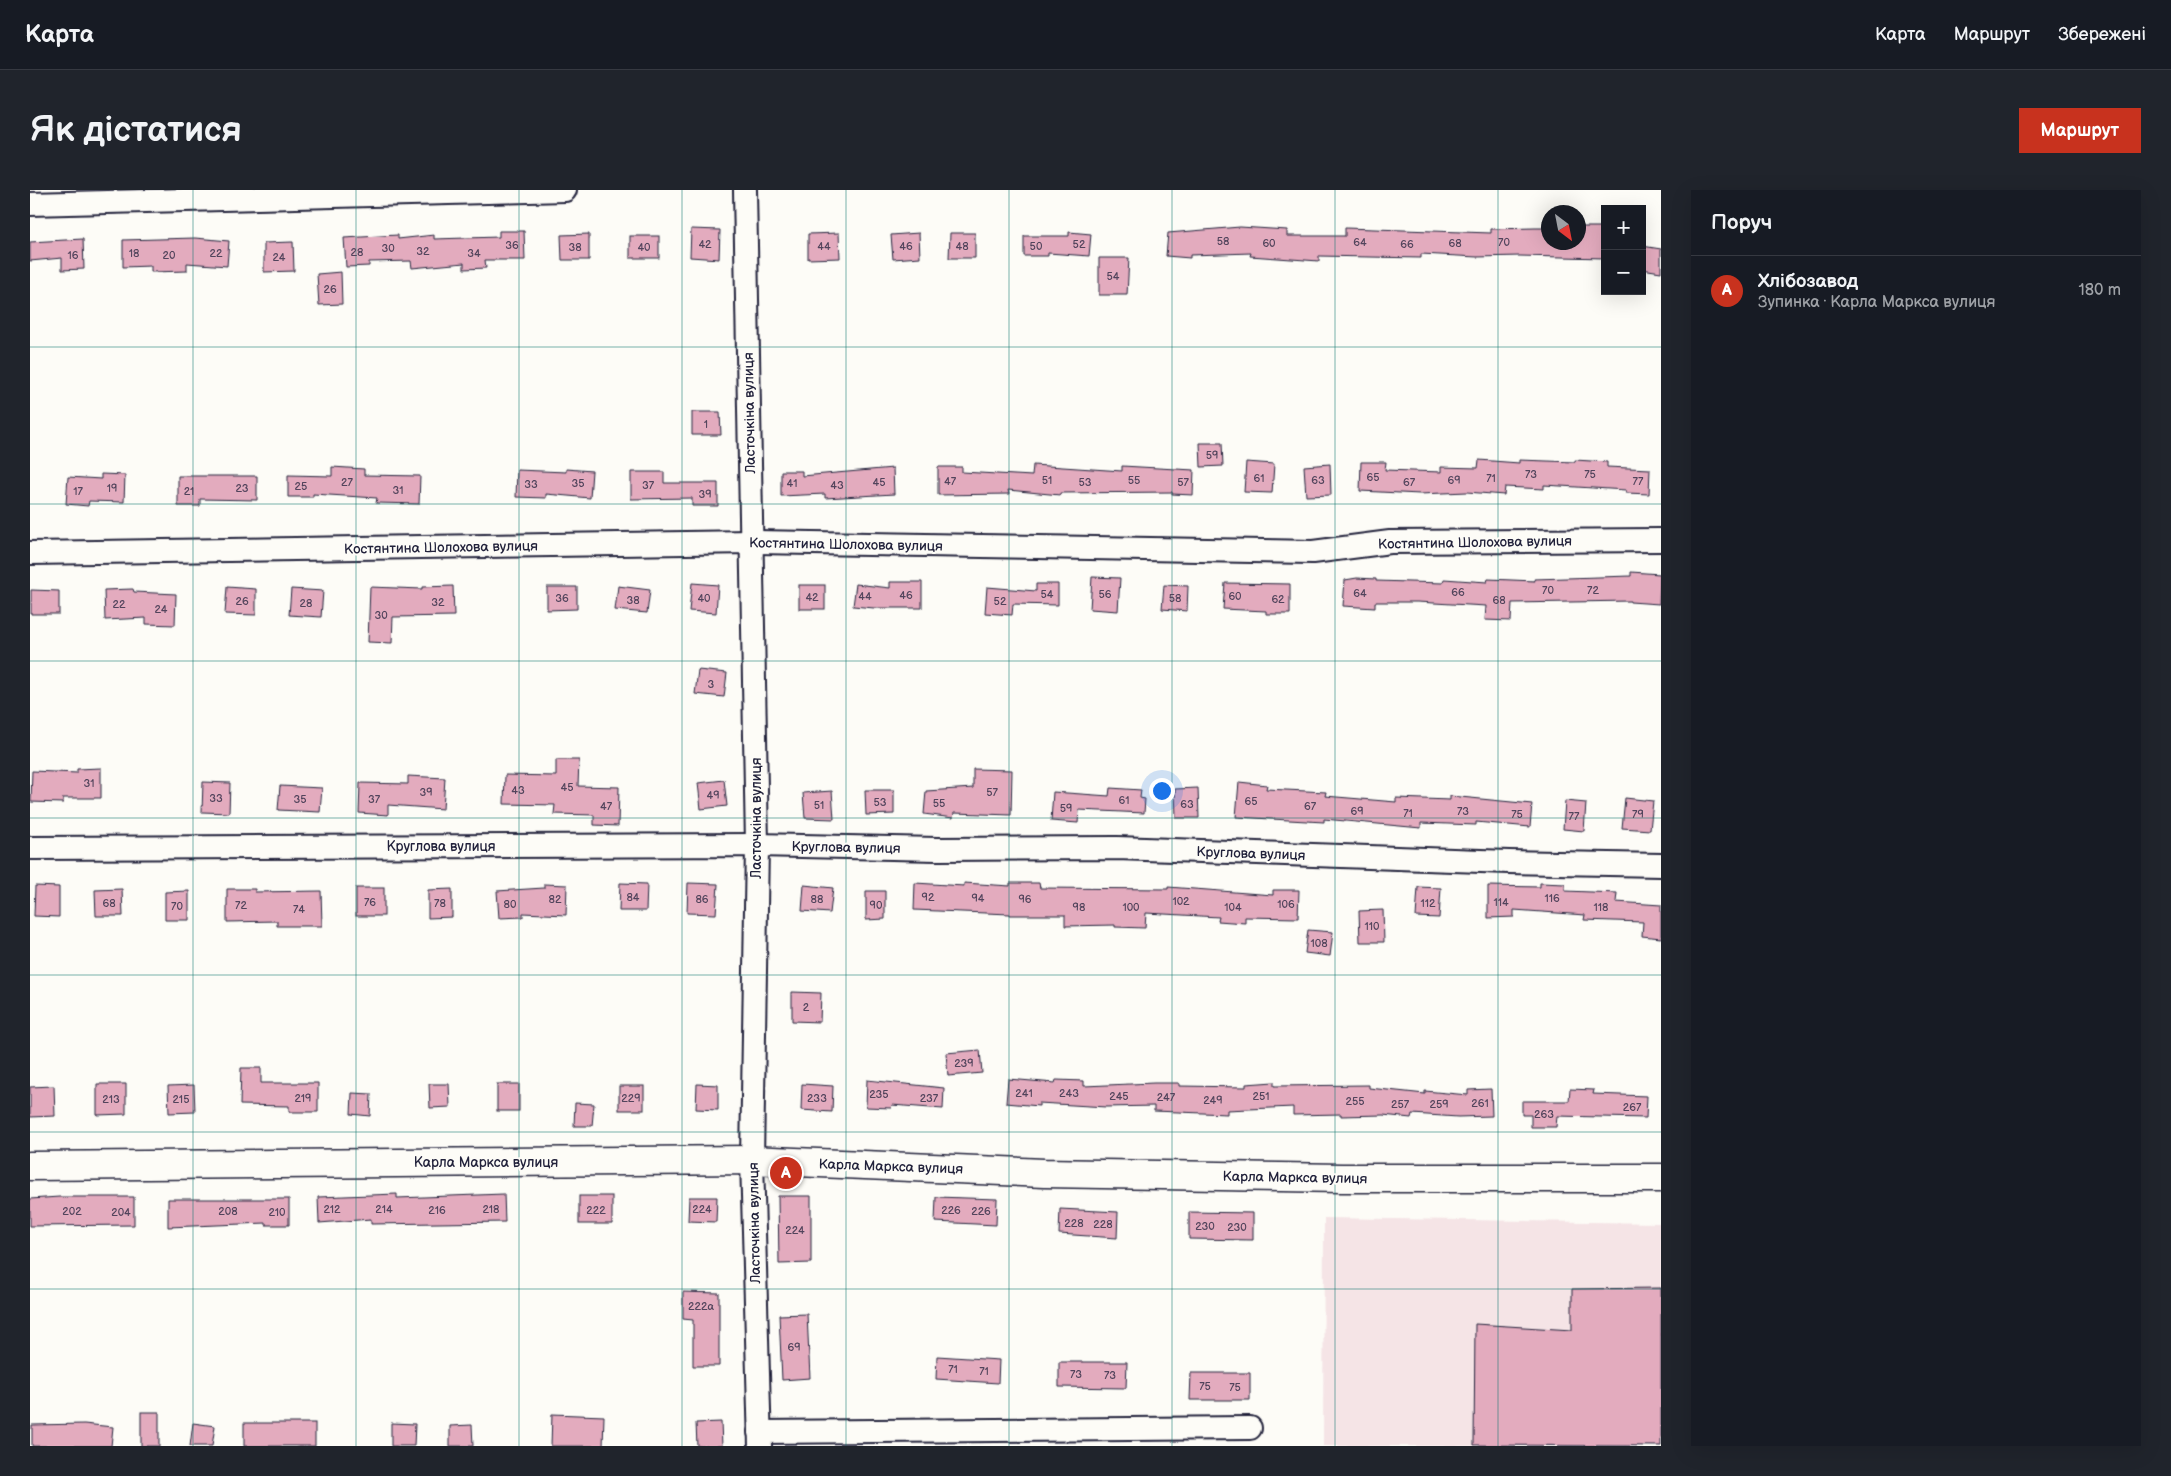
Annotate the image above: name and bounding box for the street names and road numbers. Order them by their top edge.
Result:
street label: Ласточкіна вулиця [740,352,759,475]
street label: Костянтина Шолохова вулиця [1378,532,1572,553]
street label: Костянтина Шолохова вулиця [749,534,943,555]
street label: Костянтина Шолохова вулиця [344,537,538,558]
street label: Ласточкіна вулиця [748,757,765,880]
street label: Круглова вулиця [386,838,496,855]
street label: Круглова вулиця [791,838,901,857]
street label: Круглова вулиця [1196,843,1306,864]
street label: Карла Маркса вулиця [414,1154,559,1171]
street label: Карла Маркса вулиця [818,1155,964,1178]
street label: Ласточкіна вулиця [745,1162,764,1285]
street label: Карла Маркса вулиця [1223,1168,1368,1187]

